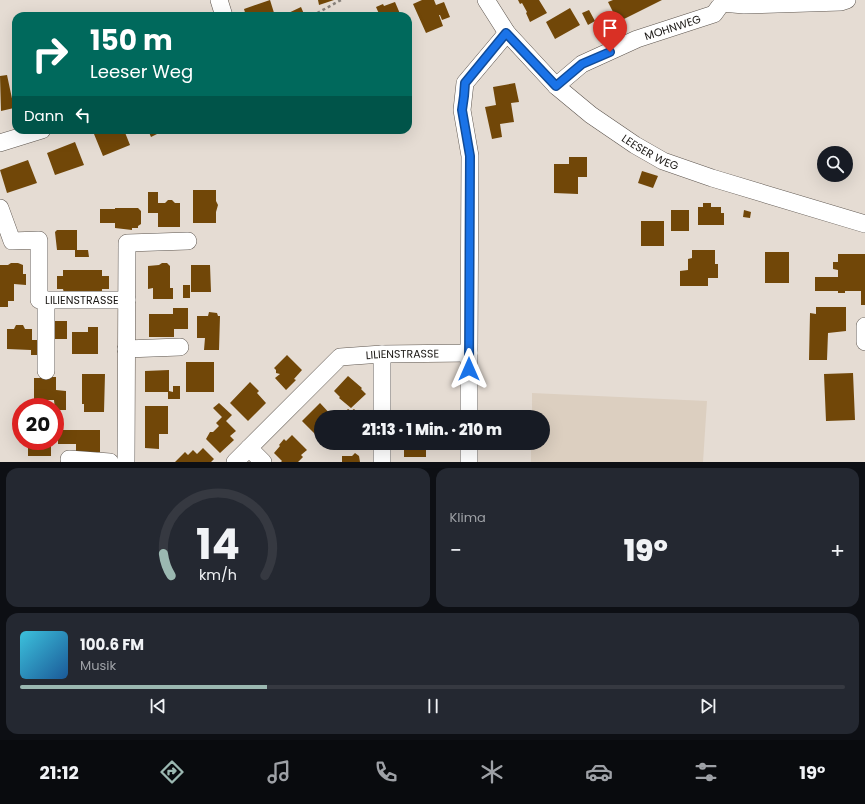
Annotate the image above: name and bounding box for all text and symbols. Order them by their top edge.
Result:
pin [593,11,627,52]
street label: MOHNWEG [642,11,703,44]
icon: arrive [599,17,621,39]
text: 150 m [90,21,173,60]
icon: right [24,28,76,80]
text: Leeser Weg [90,59,193,84]
icon: left [72,104,94,126]
text: Dann [24,105,64,126]
street label: LEESER WEG [619,130,681,174]
map controls [817,146,853,182]
button: search [817,146,853,182]
street label: LILIENSTRASSE [45,292,119,308]
street label: LILIENSTRASSE [365,345,439,363]
position arrow [448,348,490,390]
speed limit sign: 20 [12,398,64,450]
text: 21:13 · 1 Min. · 210 m [362,419,502,440]
text: Klima [450,508,486,527]
text: 14 [196,514,240,573]
text: 19° [624,529,668,572]
text: − [450,535,462,566]
text: + [830,535,845,566]
text: km/h [199,564,237,584]
text: 100.6 FM [80,634,144,655]
text: Musik [80,656,116,675]
icon: previous [147,695,169,717]
icon: pause [422,695,444,717]
icon: next [697,695,719,717]
icon: directions [158,758,186,786]
icon: music [265,758,293,786]
icon: phone [372,758,400,786]
icon: climate [478,758,506,786]
icon: car [585,758,613,786]
icon: filters [692,758,720,786]
text: 21:12 [39,760,79,785]
text: 19° [799,760,825,785]

